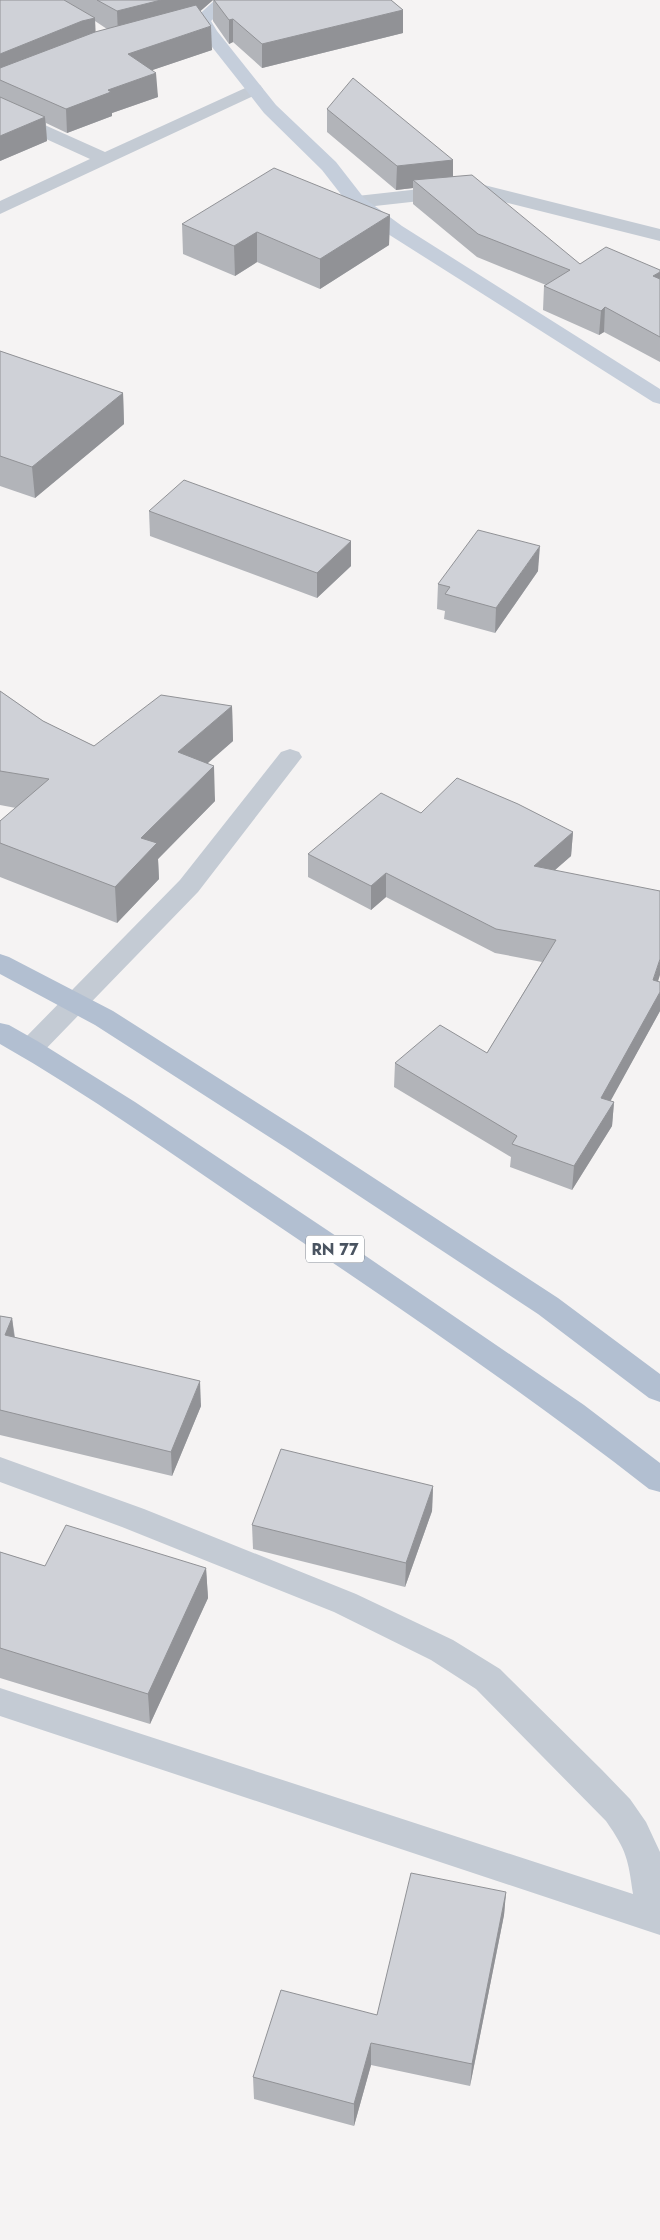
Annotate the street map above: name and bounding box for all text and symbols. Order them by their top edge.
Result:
road number: RN 77 [306,1236,364,1262]

